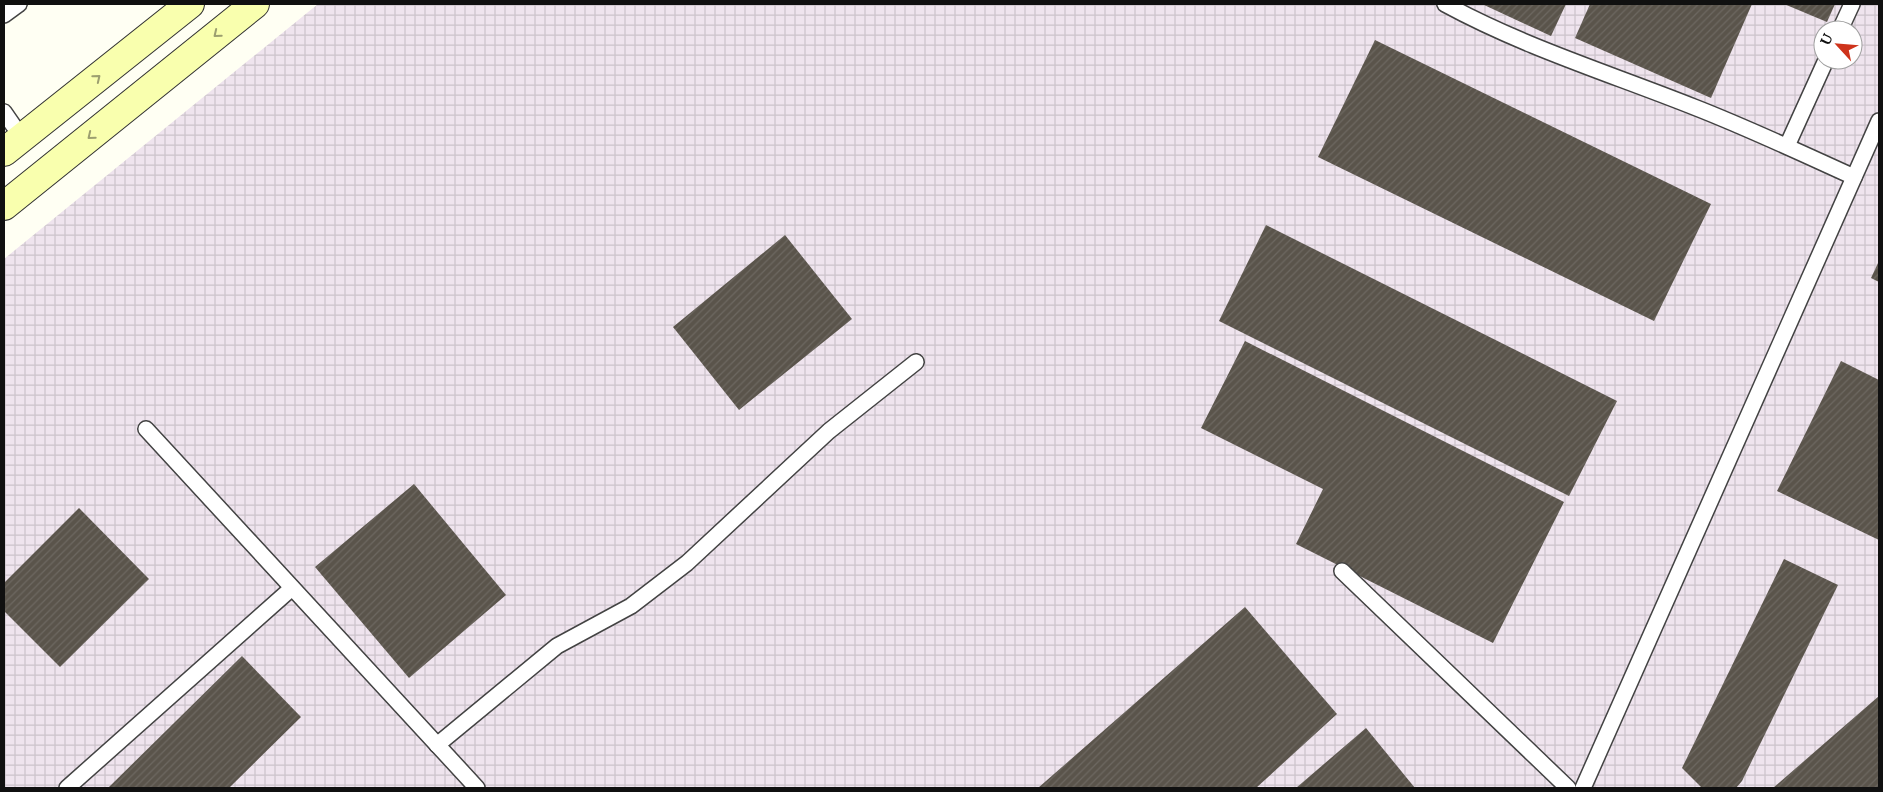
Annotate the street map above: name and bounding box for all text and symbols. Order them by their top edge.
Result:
north arrow [1813,20,1863,70]
one-way arrow [214,29,223,37]
text: U [1816,30,1837,48]
one-way arrow [91,75,100,84]
one-way arrow [87,131,96,140]

